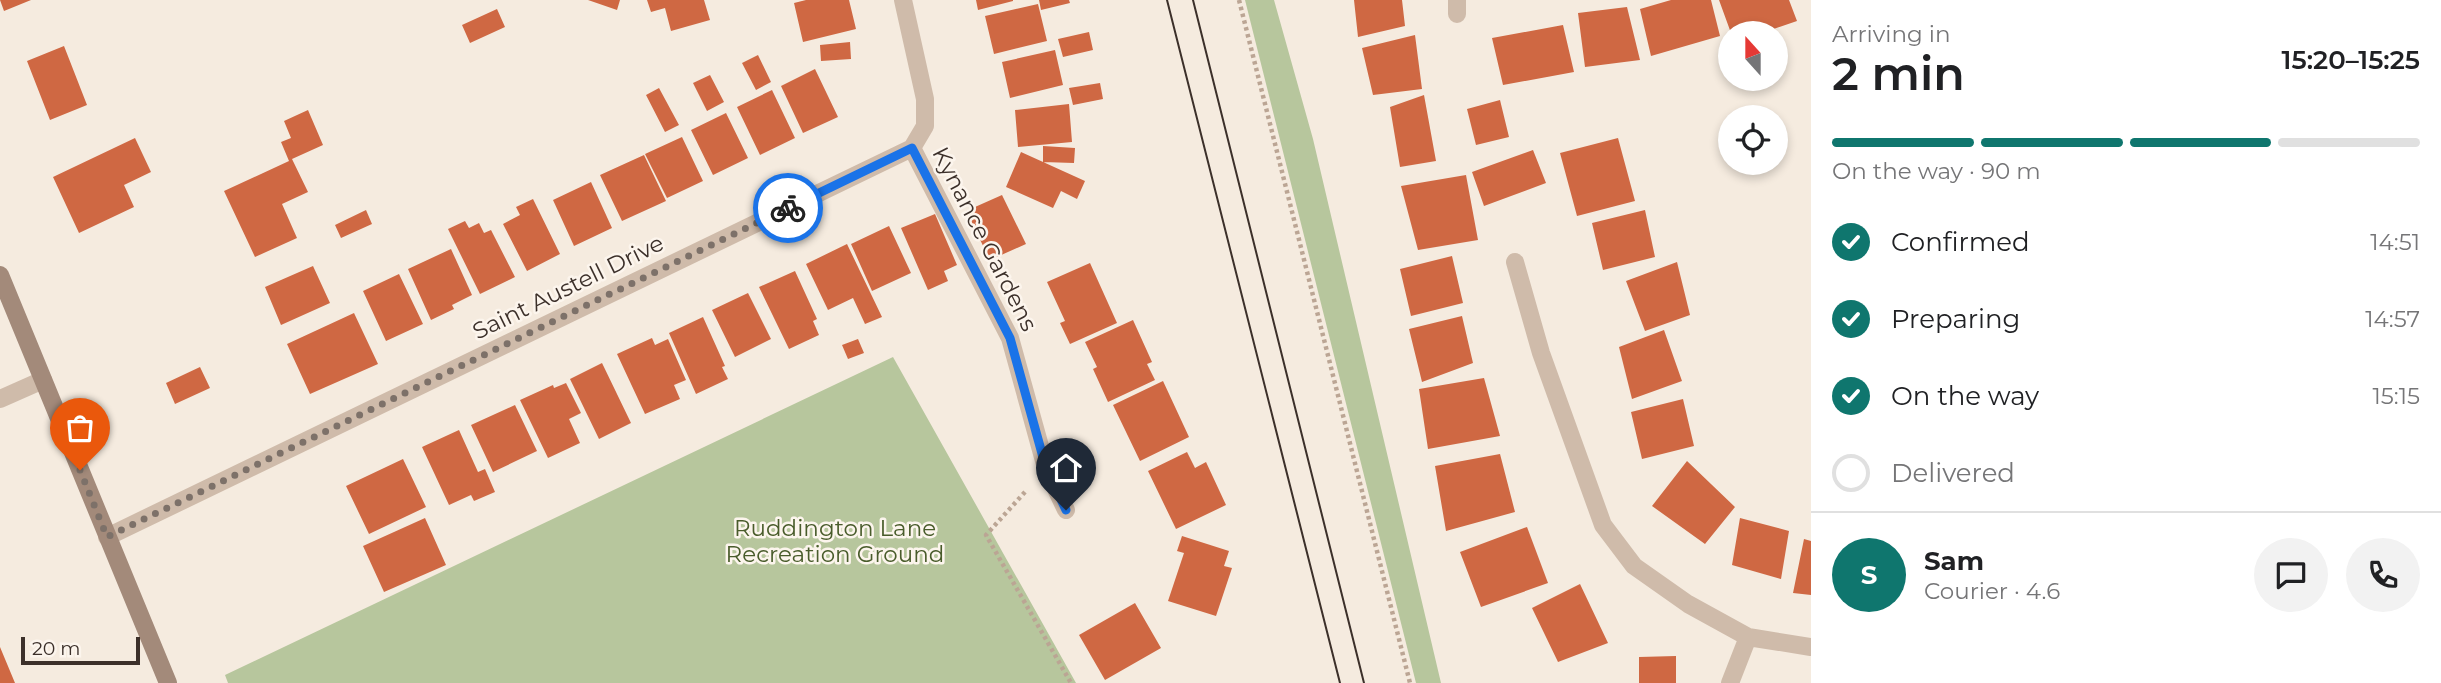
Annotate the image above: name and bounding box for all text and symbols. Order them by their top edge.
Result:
text: Arriving in [1832,20,1951,48]
north arrow [1718,21,1788,91]
map controls [1718,21,1788,175]
text: 15:20–15:25 [2282,44,2420,76]
text: 2 min [1832,45,1965,102]
button: locate [1718,105,1788,175]
street label: Kynance Gardens [927,142,1043,336]
text: On the way · 90 m [1832,157,2041,185]
courier [753,173,823,243]
icon: bike [769,189,807,227]
icon: check [1832,223,1870,261]
text: Confirmed [1891,226,2030,258]
text: 14:51 [2370,228,2420,256]
street label: Saint Austell Drive [468,229,668,345]
icon: check [1832,300,1870,338]
text: Preparing [1891,303,2020,335]
text: 14:57 [2365,305,2420,333]
icon: check [1832,377,1870,415]
text: On the way [1891,380,2039,412]
text: 15:15 [2372,382,2420,410]
pin [50,398,110,470]
icon: bag [61,409,99,447]
pin [1036,438,1096,510]
icon: home [1047,449,1085,487]
text: Delivered [1891,457,2015,489]
park label: Ruddington Lane Recreation Ground [726,514,944,568]
button: chat [2254,538,2328,612]
button: phone [2346,538,2420,612]
text: Sam [1924,545,1984,577]
text: S [1861,559,1877,591]
text: Courier · 4.6 [1924,577,2060,605]
scale bar [21,634,140,666]
text: 20 m [32,637,80,660]

